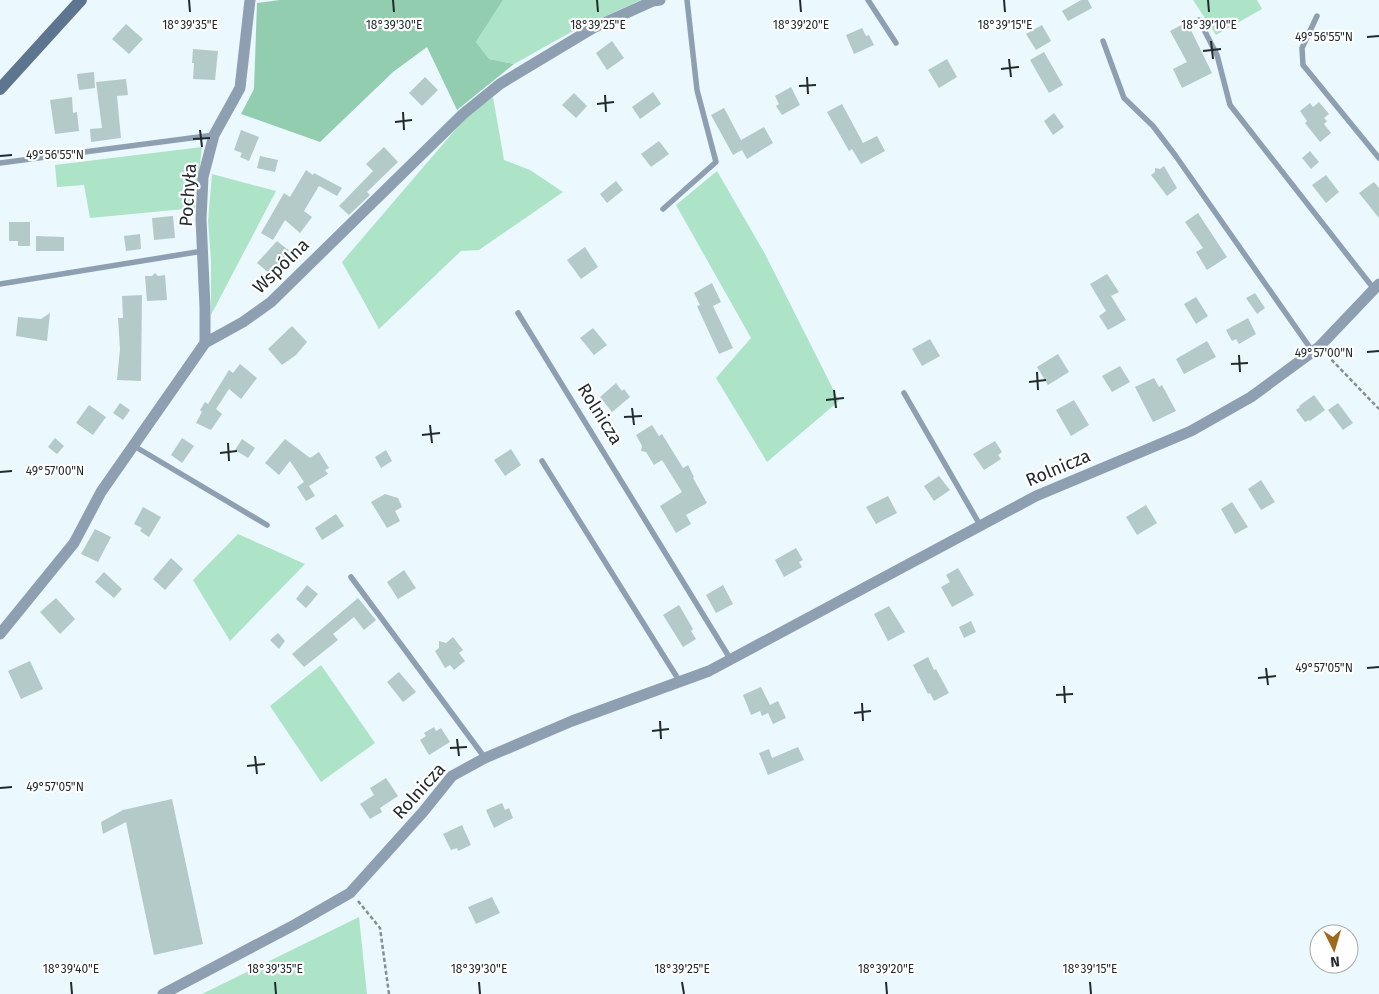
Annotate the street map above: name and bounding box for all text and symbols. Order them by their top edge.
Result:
text: 18°39'35"E [162,18,218,32]
text: 18°39'30"E [366,18,422,32]
text: 18°39'25"E [570,18,626,32]
text: 18°39'20"E [773,18,829,32]
text: 18°39'15"E [978,18,1032,32]
text: 18°39'10"E [1181,18,1237,32]
text: 49°56'55"N [1295,30,1353,44]
text: 49°56'55"N [26,148,84,162]
street label: Pochyła [175,163,201,227]
street label: Wspólna [248,234,314,298]
text: 49°57'00"N [1295,346,1353,360]
street label: Rolnicza [573,379,627,449]
street label: Rolnicza [1022,445,1094,491]
text: 49°57'00"N [26,464,84,478]
text: 49°57'05"N [1295,661,1353,675]
street label: Rolnicza [388,758,450,824]
text: 49°57'05"N [26,780,84,794]
north arrow [1309,924,1359,974]
text: N [1330,953,1340,970]
text: 18°39'40"E [43,962,99,976]
text: 18°39'35"E [247,962,303,976]
text: 18°39'30"E [451,962,507,976]
text: 18°39'25"E [654,962,710,976]
text: 18°39'20"E [858,962,914,976]
text: 18°39'15"E [1063,962,1117,976]

